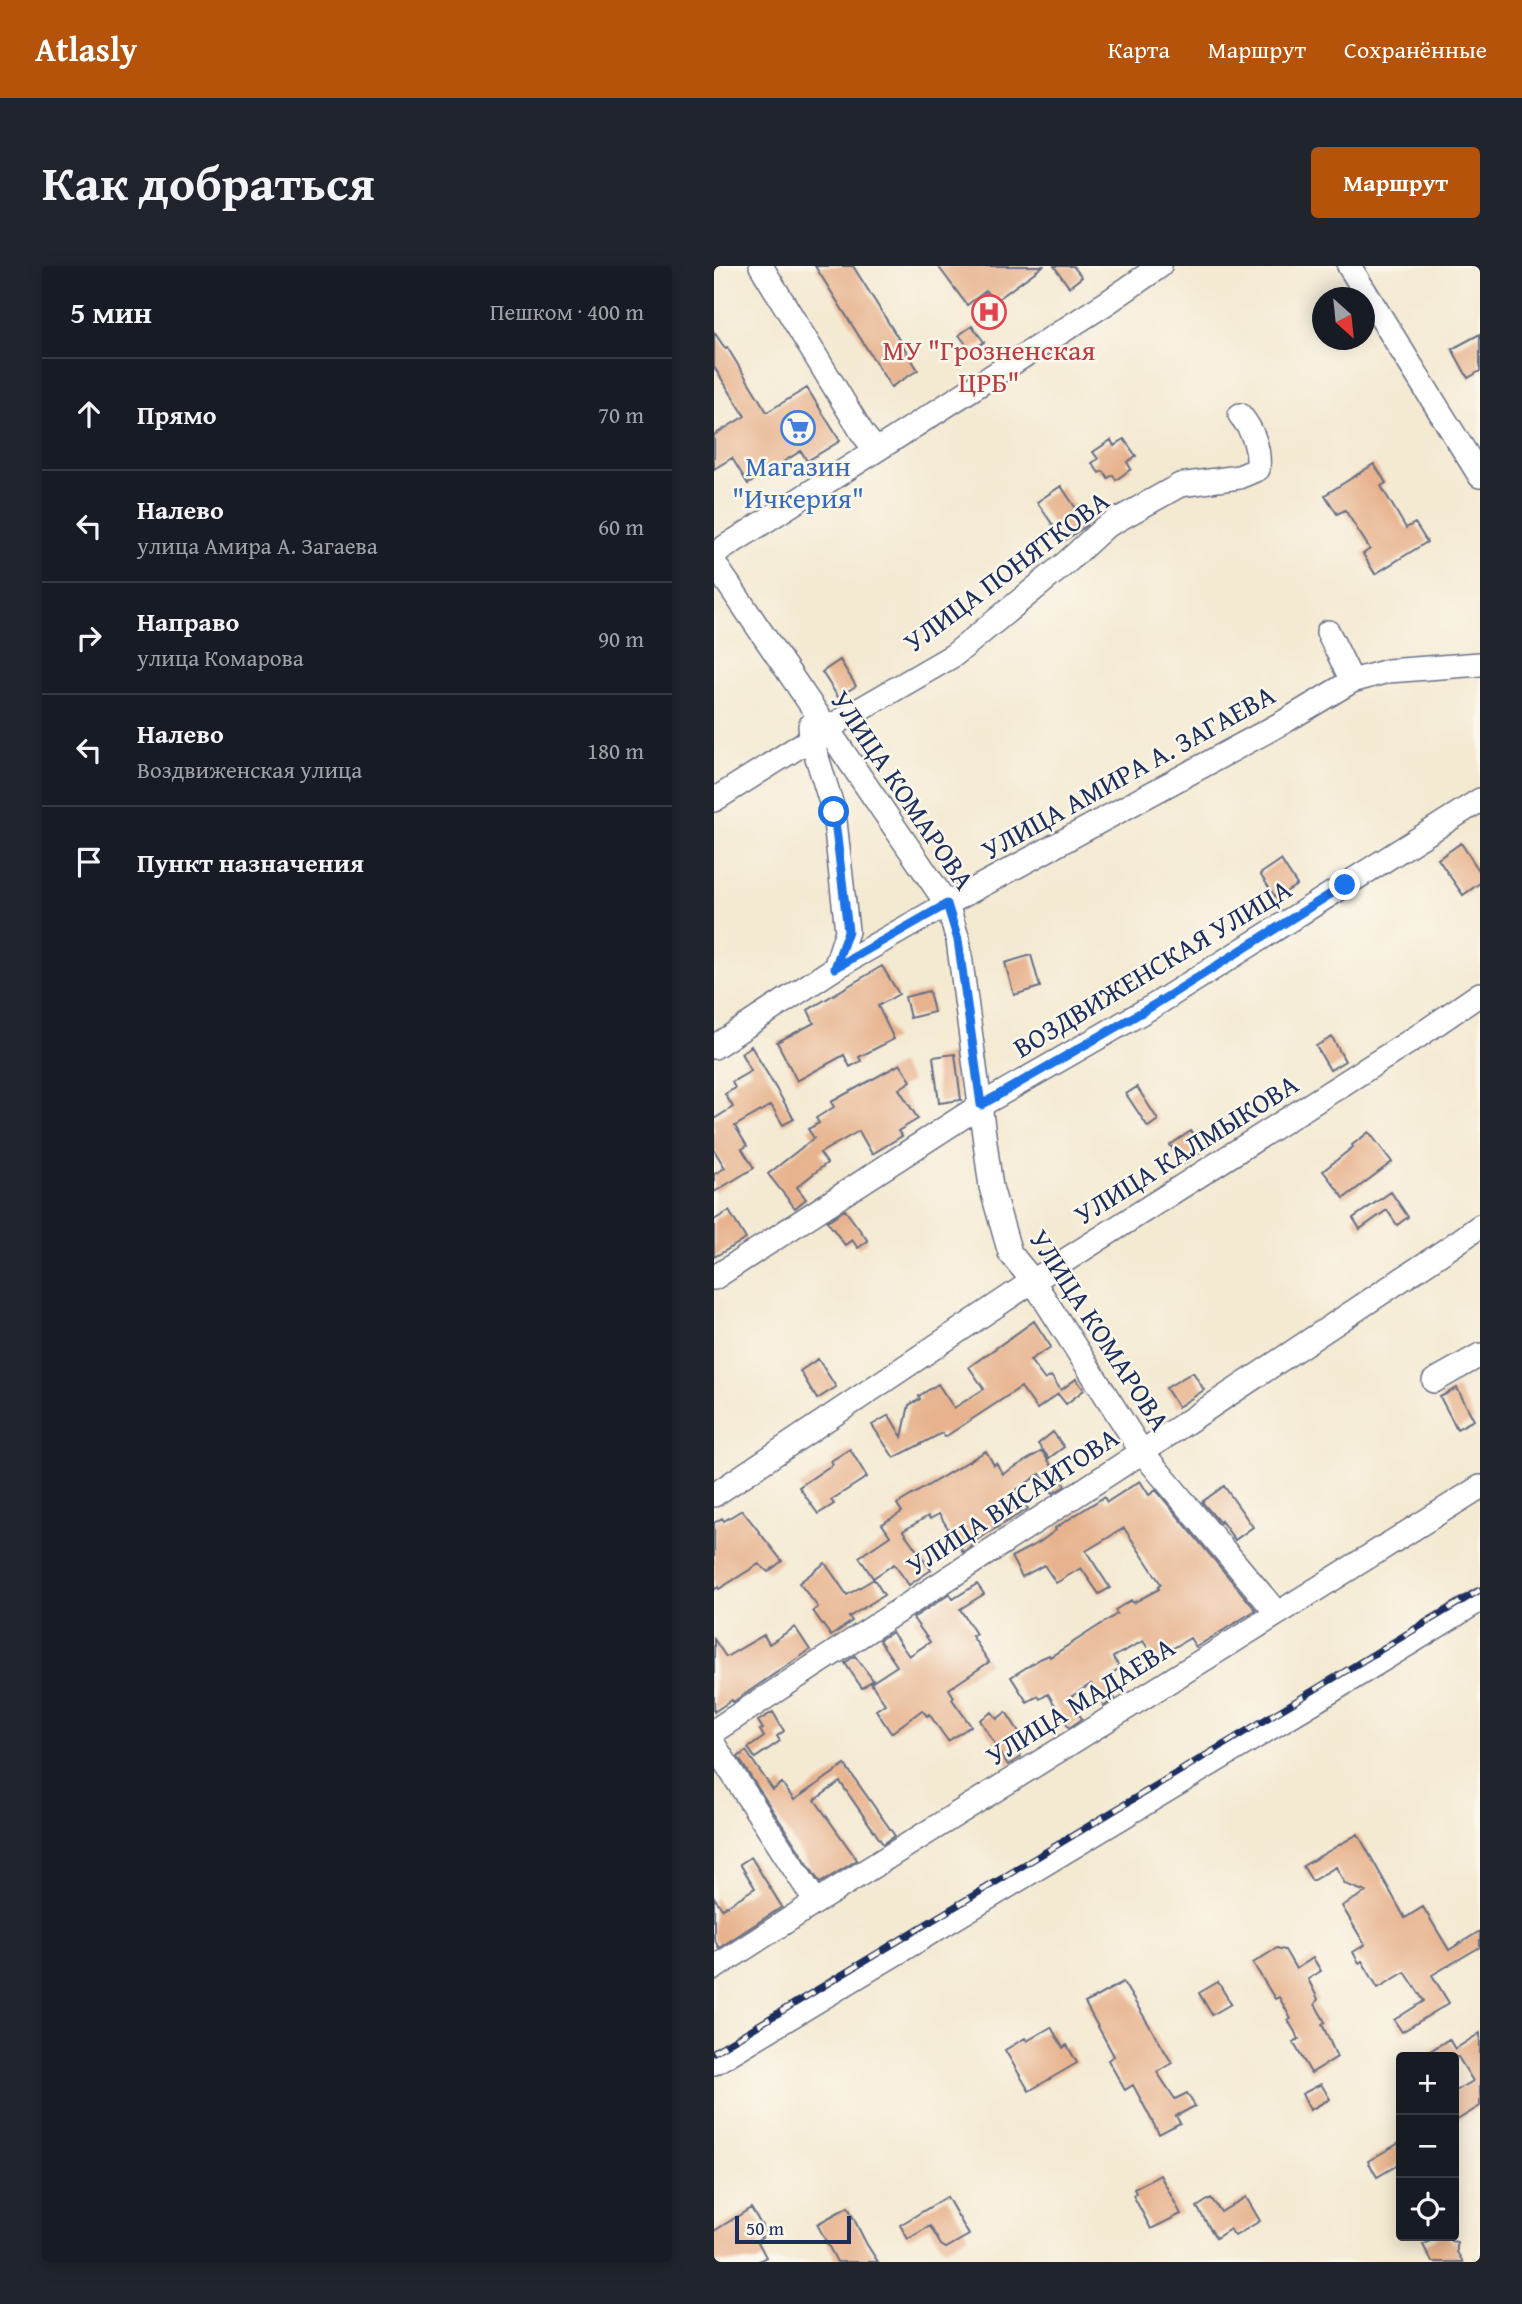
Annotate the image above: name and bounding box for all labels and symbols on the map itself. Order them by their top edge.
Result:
north arrow [1312,287,1375,350]
hospital icon: МУ "Грозненская ЦРБ" [970,293,1008,331]
place label: МУ "Грозненская ЦРБ" [883,329,1095,402]
supermarket icon: Магазин "Ичкерия" [779,409,817,447]
place label: Магазин "Ичкерия" [732,445,864,518]
street label: УЛИЦА ПОНЯТКОВА [894,480,1117,662]
street label: УЛИЦА АМИРА А. ЗАГАЕВА [974,674,1282,869]
street label: УЛИЦА КОМАРОВА [821,682,986,898]
route start [818,796,849,827]
street label: ВОЗДВИЖЕНСКАЯ УЛИЦА [1005,868,1299,1067]
route end [1329,869,1360,900]
street label: УЛИЦА КАЛМЫКОВА [1066,1063,1306,1234]
street label: УЛИЦА КОМАРОВА [1020,1221,1181,1439]
street label: УЛИЦА ВИСАИТОВА [897,1416,1126,1585]
street label: УЛИЦА МАДАЕВА [977,1626,1182,1775]
scale bar [735,2213,850,2245]

